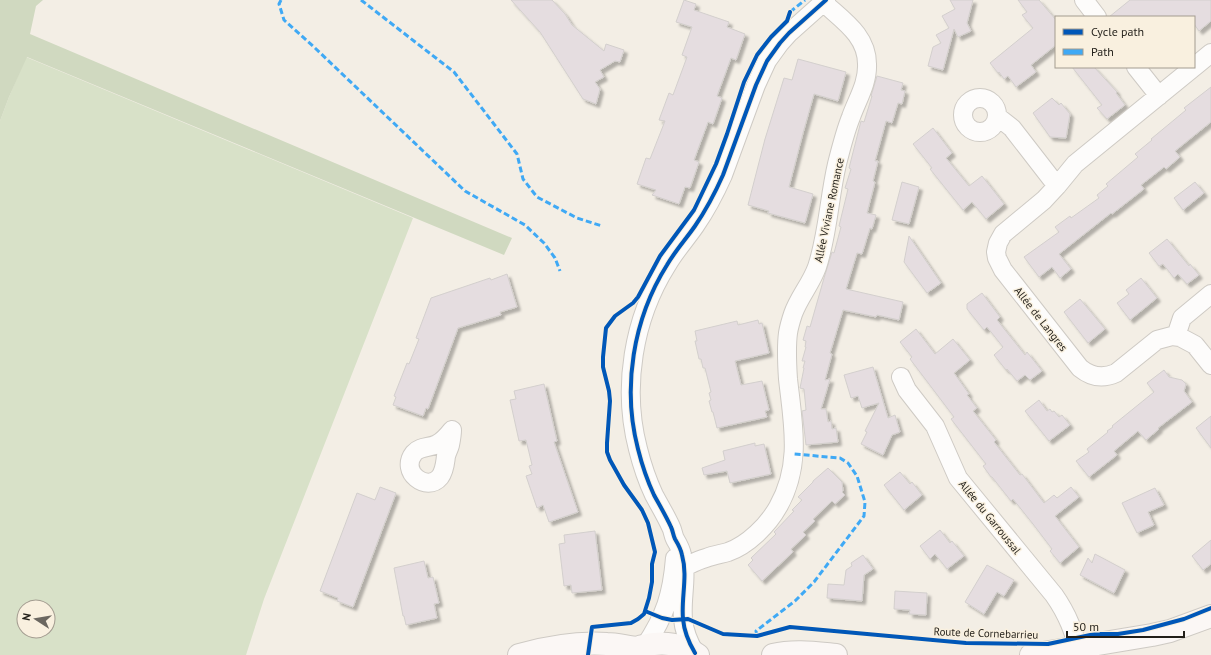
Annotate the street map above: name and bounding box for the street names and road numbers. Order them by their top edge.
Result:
street label: Allée Viviane Romance [811,156,847,264]
street label: Allée de Langres [1011,284,1071,354]
street label: Allée du Garroussal [956,477,1025,557]
street label: Route de Cornebarrieu [933,624,1039,642]

